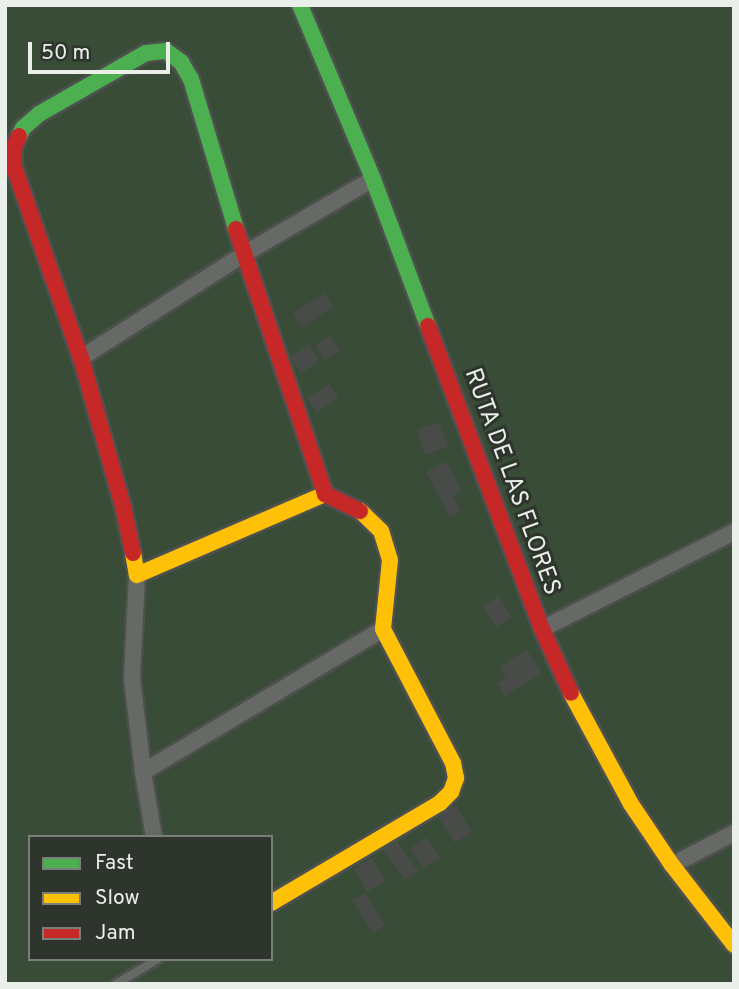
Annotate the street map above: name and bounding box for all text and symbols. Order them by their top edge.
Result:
scale bar [32,28,173,72]
text: 50 m [41,40,90,67]
street label: RUTA DE LAS FLORES [456,364,566,600]
legend [28,835,273,961]
text: Fast [95,850,134,877]
text: Slow [95,885,140,912]
text: Jam [95,920,136,947]

